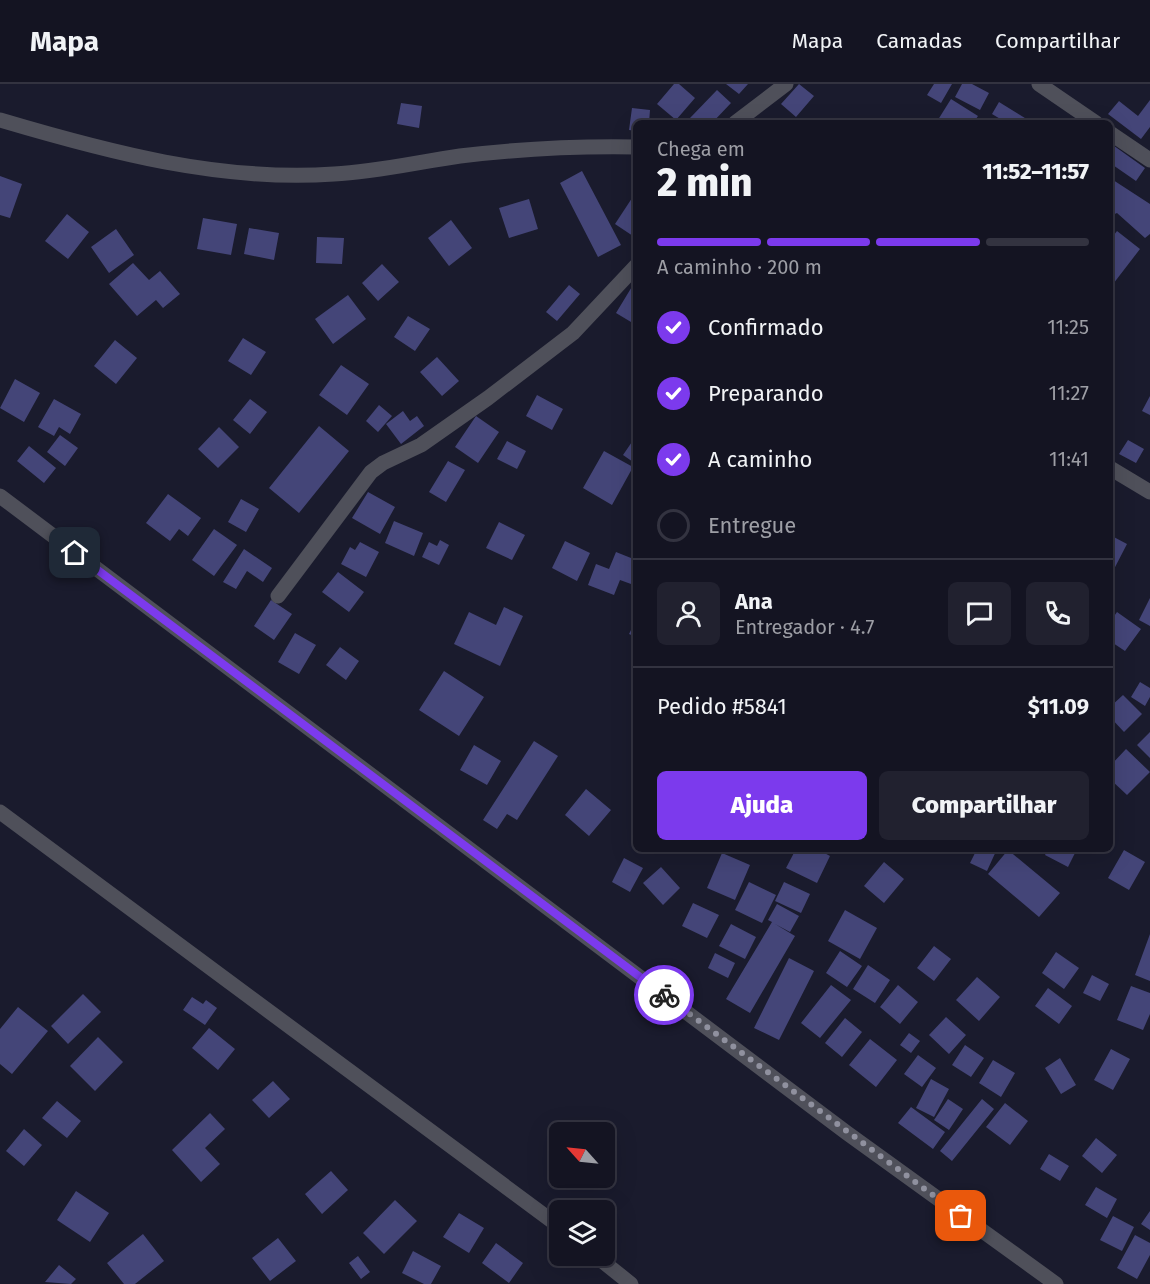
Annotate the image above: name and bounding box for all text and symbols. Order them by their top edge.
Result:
text: Mapa [30,25,99,58]
text: Mapa [792,28,843,54]
text: Camadas [876,28,962,54]
text: Compartilhar [995,28,1120,54]
text: Chega em [657,137,745,161]
text: 11:52–11:57 [982,158,1089,185]
text: 2 min [657,160,753,206]
text: A caminho · 200 m [657,255,822,279]
icon: check [657,311,690,344]
text: Confirmado [708,314,824,341]
text: 11:25 [1047,315,1089,339]
icon: check [657,377,690,410]
text: Preparando [708,380,824,407]
text: 11:27 [1049,381,1089,405]
icon: check [657,443,690,476]
text: A caminho [708,446,812,473]
text: 11:41 [1049,447,1089,471]
text: Entregue [708,512,796,539]
pin [49,527,100,578]
icon: home [58,536,91,569]
button: person [657,582,720,645]
button: chat [948,582,1011,645]
button: phone [1026,582,1089,645]
text: Ana [735,588,773,615]
text: Entregador · 4.7 [735,615,874,639]
text: Pedido #5841 [657,693,787,720]
text: $11.09 [1028,693,1089,720]
button: Ajuda [657,771,867,840]
button: Compartilhar [879,771,1089,840]
courier [634,965,694,1025]
icon: bike [648,979,681,1012]
north arrow [549,1122,615,1188]
map controls [549,1122,615,1266]
pin [935,1190,986,1241]
icon: bag [944,1199,977,1232]
button: layers [549,1200,615,1266]

